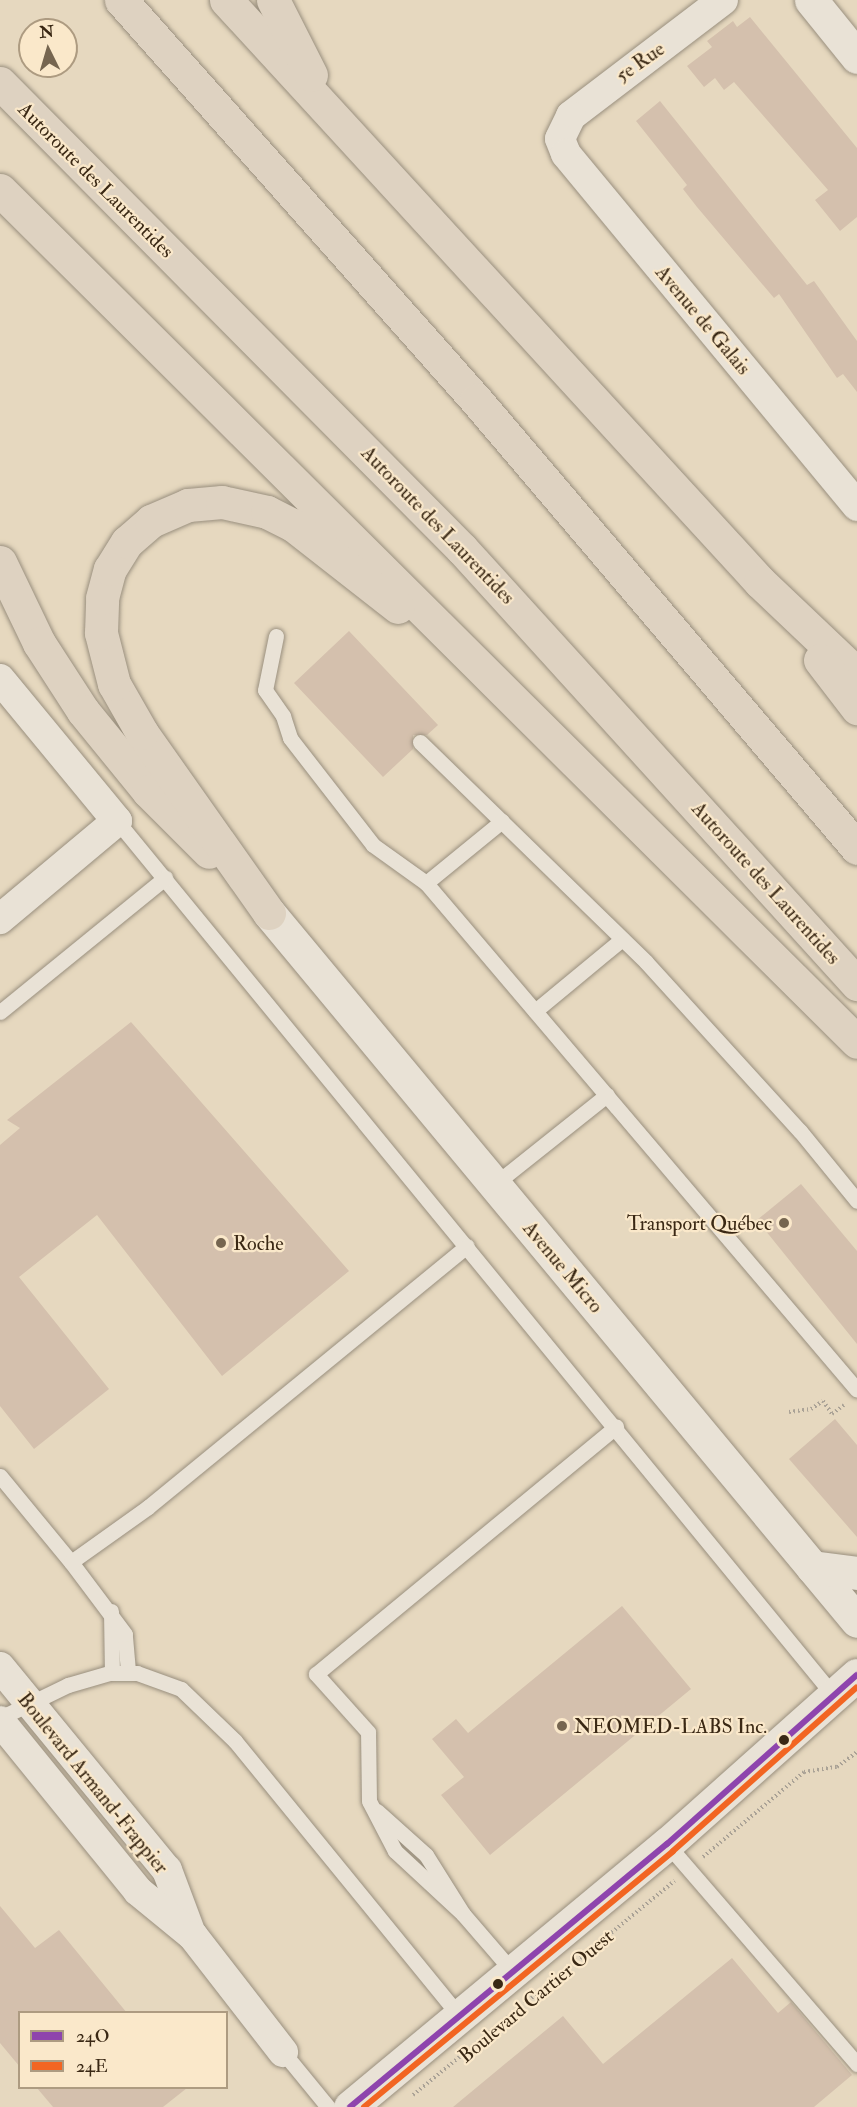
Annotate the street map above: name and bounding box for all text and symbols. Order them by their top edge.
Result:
north arrow [18,18,78,78]
text: N [39,21,55,43]
street label: 5e Rue [611,37,669,87]
street label: Autoroute des Laurentides [13,97,179,263]
street label: Avenue de Galais [650,261,756,379]
street label: Autoroute des Laurentides [356,441,520,609]
street label: Autoroute des Laurentides [687,797,845,969]
place label: Transport Québec [627,1211,772,1235]
street label: Avenue Micro [518,1216,608,1318]
marker: Transport Québec [777,1216,791,1230]
place label: Roche [233,1231,284,1255]
marker: Roche [214,1236,228,1250]
street label: Boulevard Armand-Frappier [13,1688,173,1878]
place label: NEOMED-LABS Inc. [574,1714,767,1738]
marker: NEOMED-LABS Inc. [555,1719,569,1733]
unlabelled marker [778,1734,790,1746]
street label: Boulevard Cartier Ouest [454,1924,618,2068]
unlabelled marker [492,1978,504,1990]
legend [18,2011,228,2089]
text: 24O [76,2025,109,2048]
text: 24E [76,2055,108,2078]

